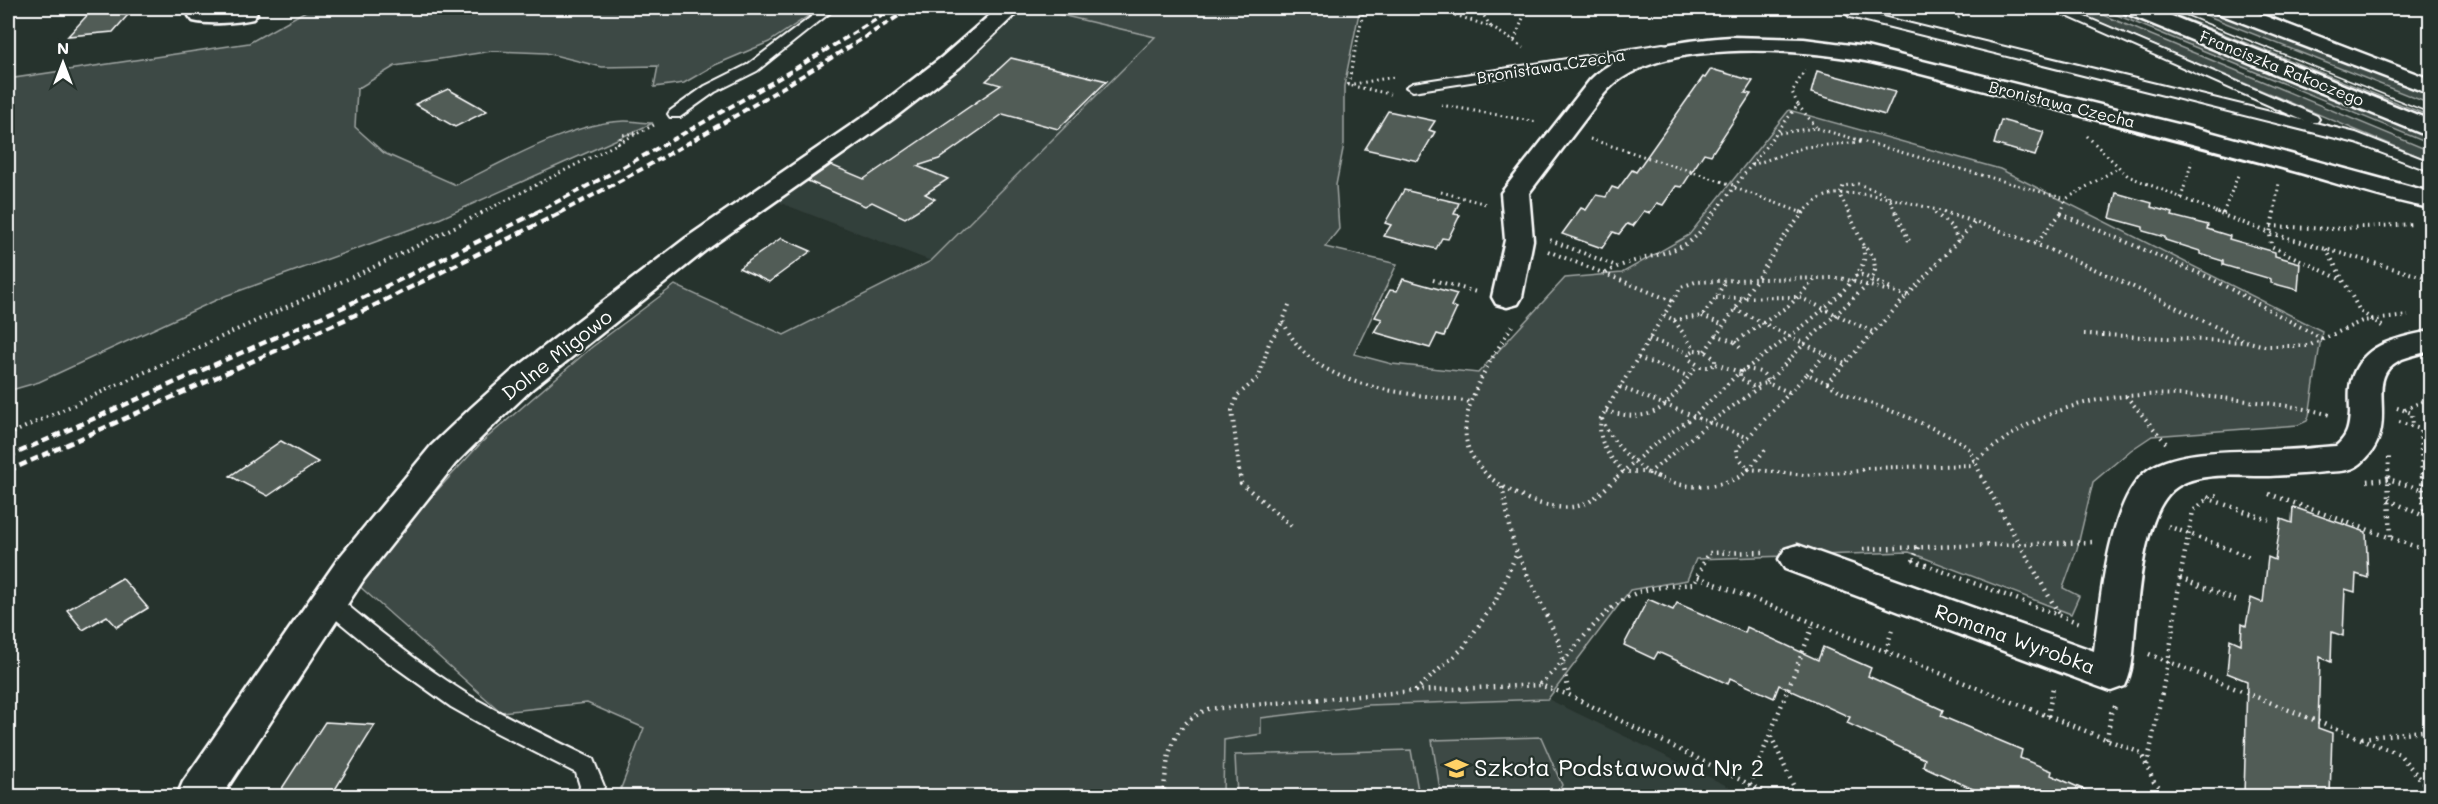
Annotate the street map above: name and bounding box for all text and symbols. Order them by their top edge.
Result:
street label: Franciszka Rakoczego [2197,25,2368,110]
north arrow [33,33,93,93]
text: N [57,37,69,58]
street label: Bronisława Czecha [1475,43,1627,88]
street label: Bronisława Czecha [1987,75,2137,132]
street label: Dolne Migowo [496,303,617,406]
street label: Romana Wyrobka [1932,597,2099,679]
place label: Szkoła Podstawowa Nr 2 [1474,751,1764,782]
school or university icon: Szkoła Podstawowa Nr 2 [1443,755,1469,781]

